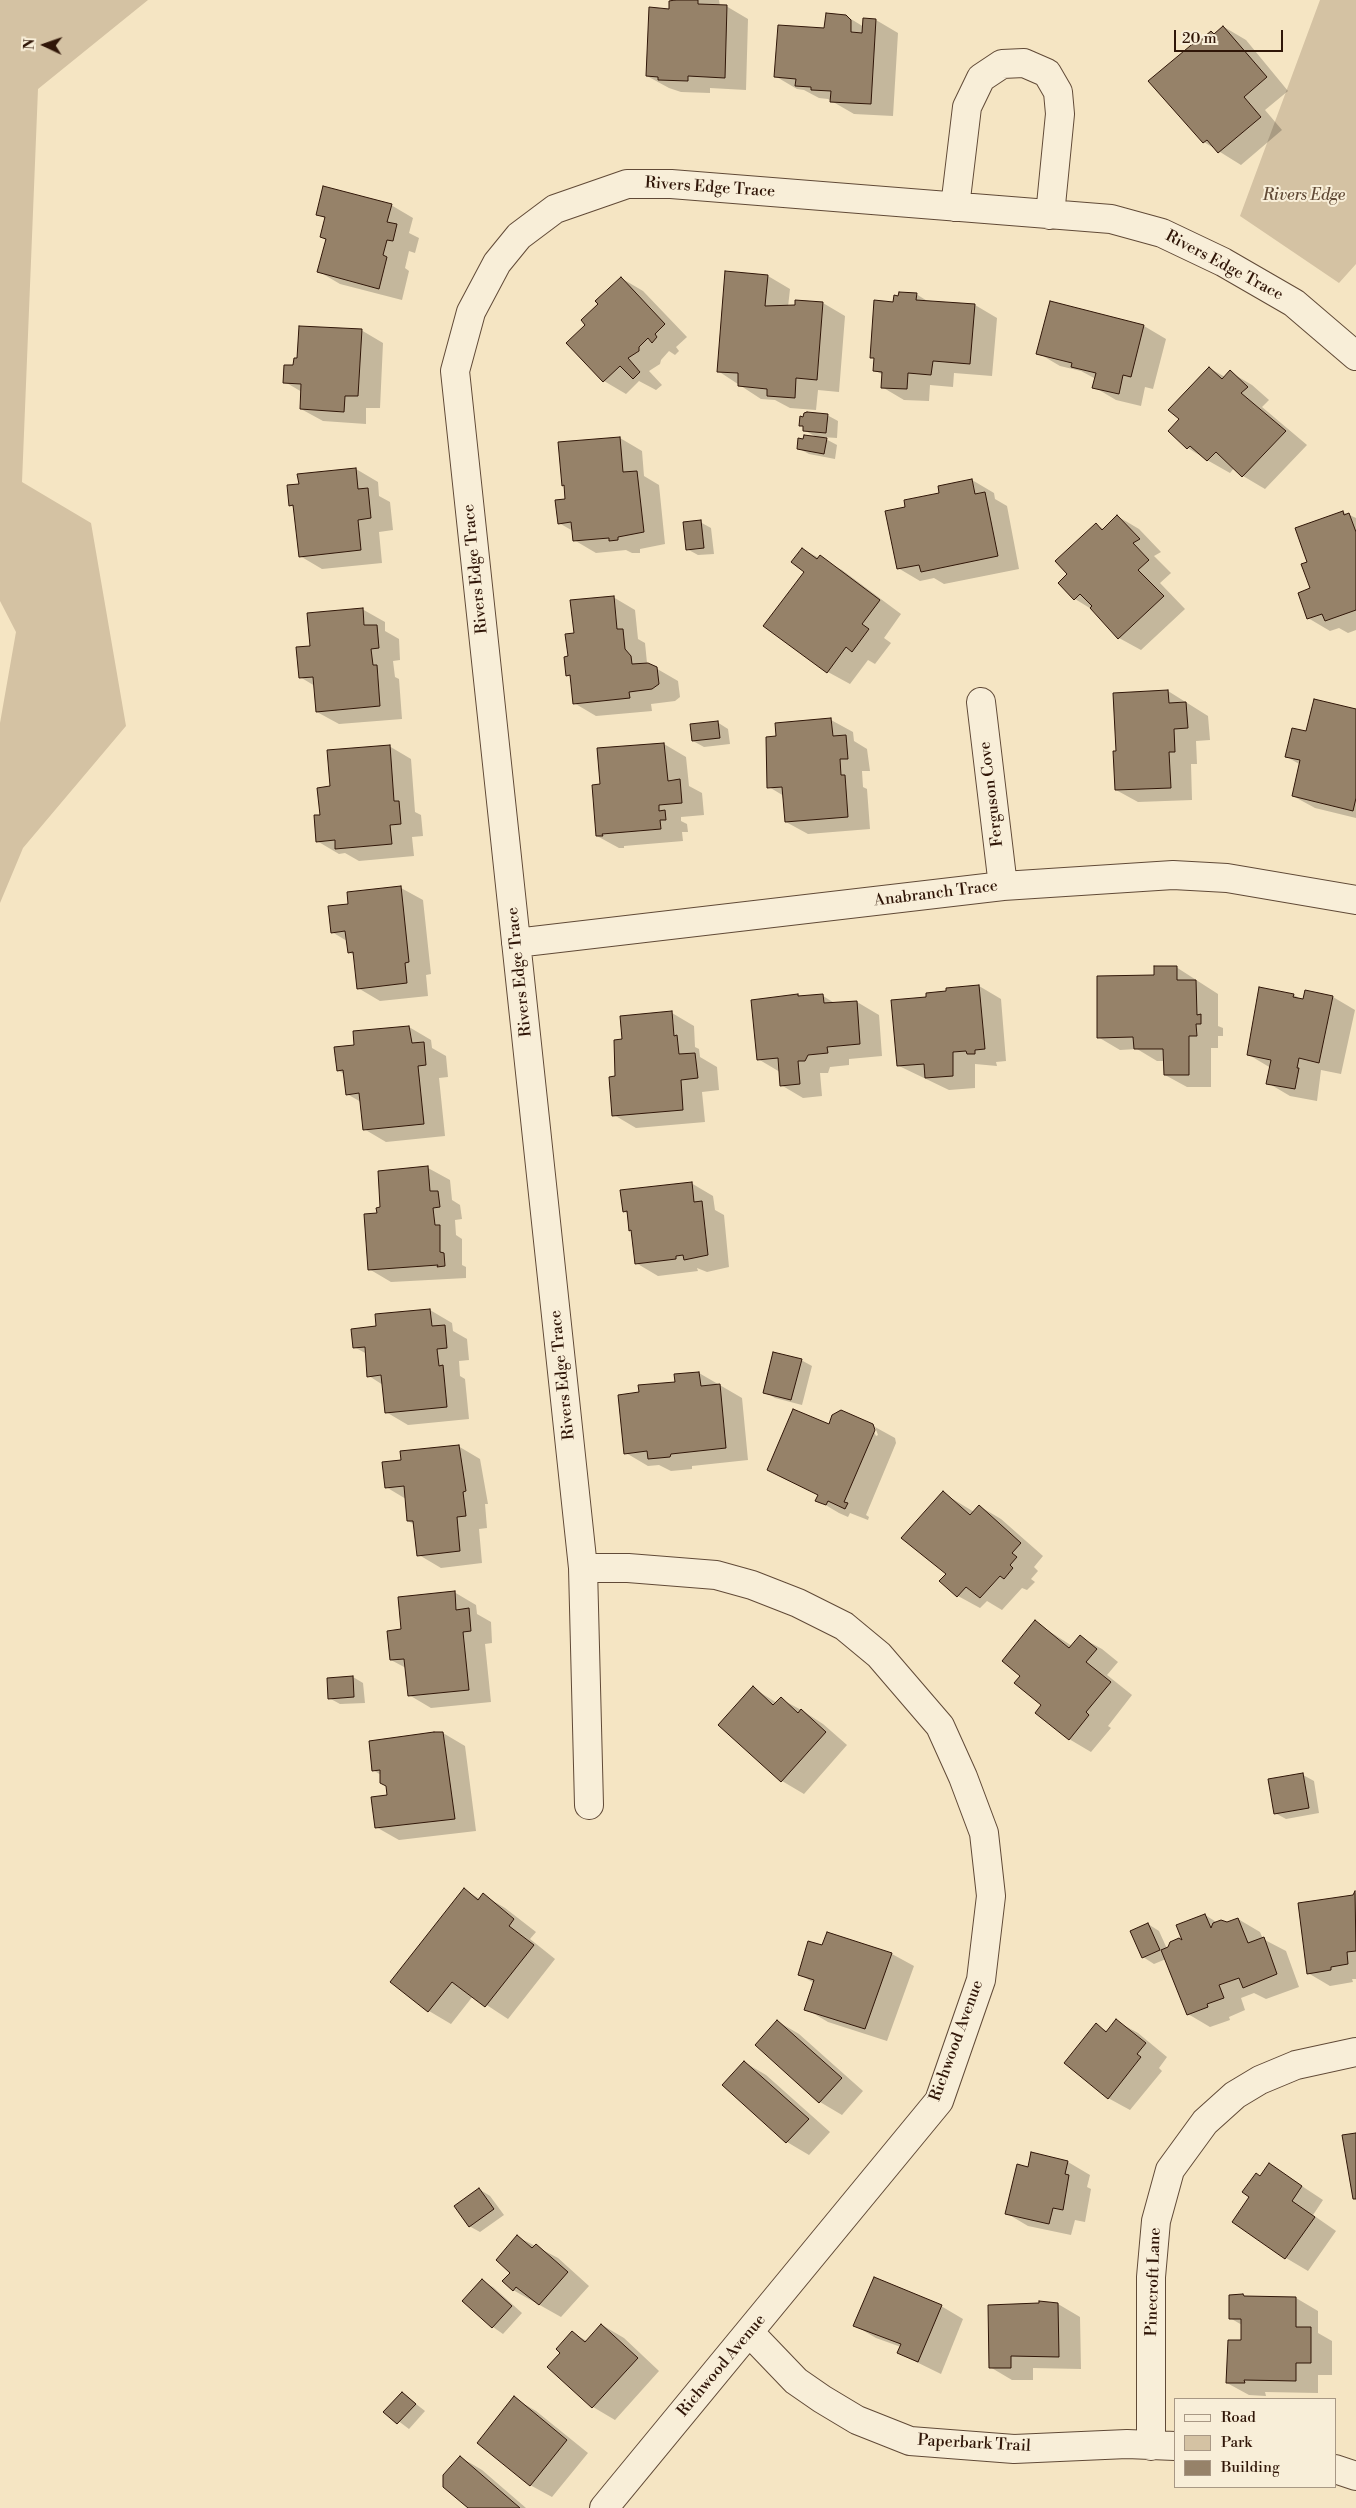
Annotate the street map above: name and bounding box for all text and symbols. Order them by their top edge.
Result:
north arrow [20,20,70,70]
scale bar [1176,20,1285,52]
text: 20 m [1182,29,1217,48]
text: N [21,38,39,50]
street label: Rivers Edge Trace [644,174,776,202]
park label: Rivers Edge [1263,186,1345,206]
street label: Rivers Edge Trace [1162,227,1286,305]
street label: Rivers Edge Trace [460,503,492,635]
street label: Ferguson Cove [976,740,1008,848]
street label: Anabranch Trace [873,877,999,911]
street label: Rivers Edge Trace [504,906,536,1038]
street label: Rivers Edge Trace [547,1309,579,1441]
street label: Richwood Avenue [926,1978,988,2104]
street label: Pinecroft Lane [1143,2227,1165,2337]
street label: Richwood Avenue [674,2311,770,2421]
legend [1174,2398,1336,2488]
text: Road [1221,2408,1256,2427]
street label: Paperbark Trail [917,2431,1031,2457]
text: Park [1221,2433,1252,2452]
text: Building [1221,2458,1280,2477]

